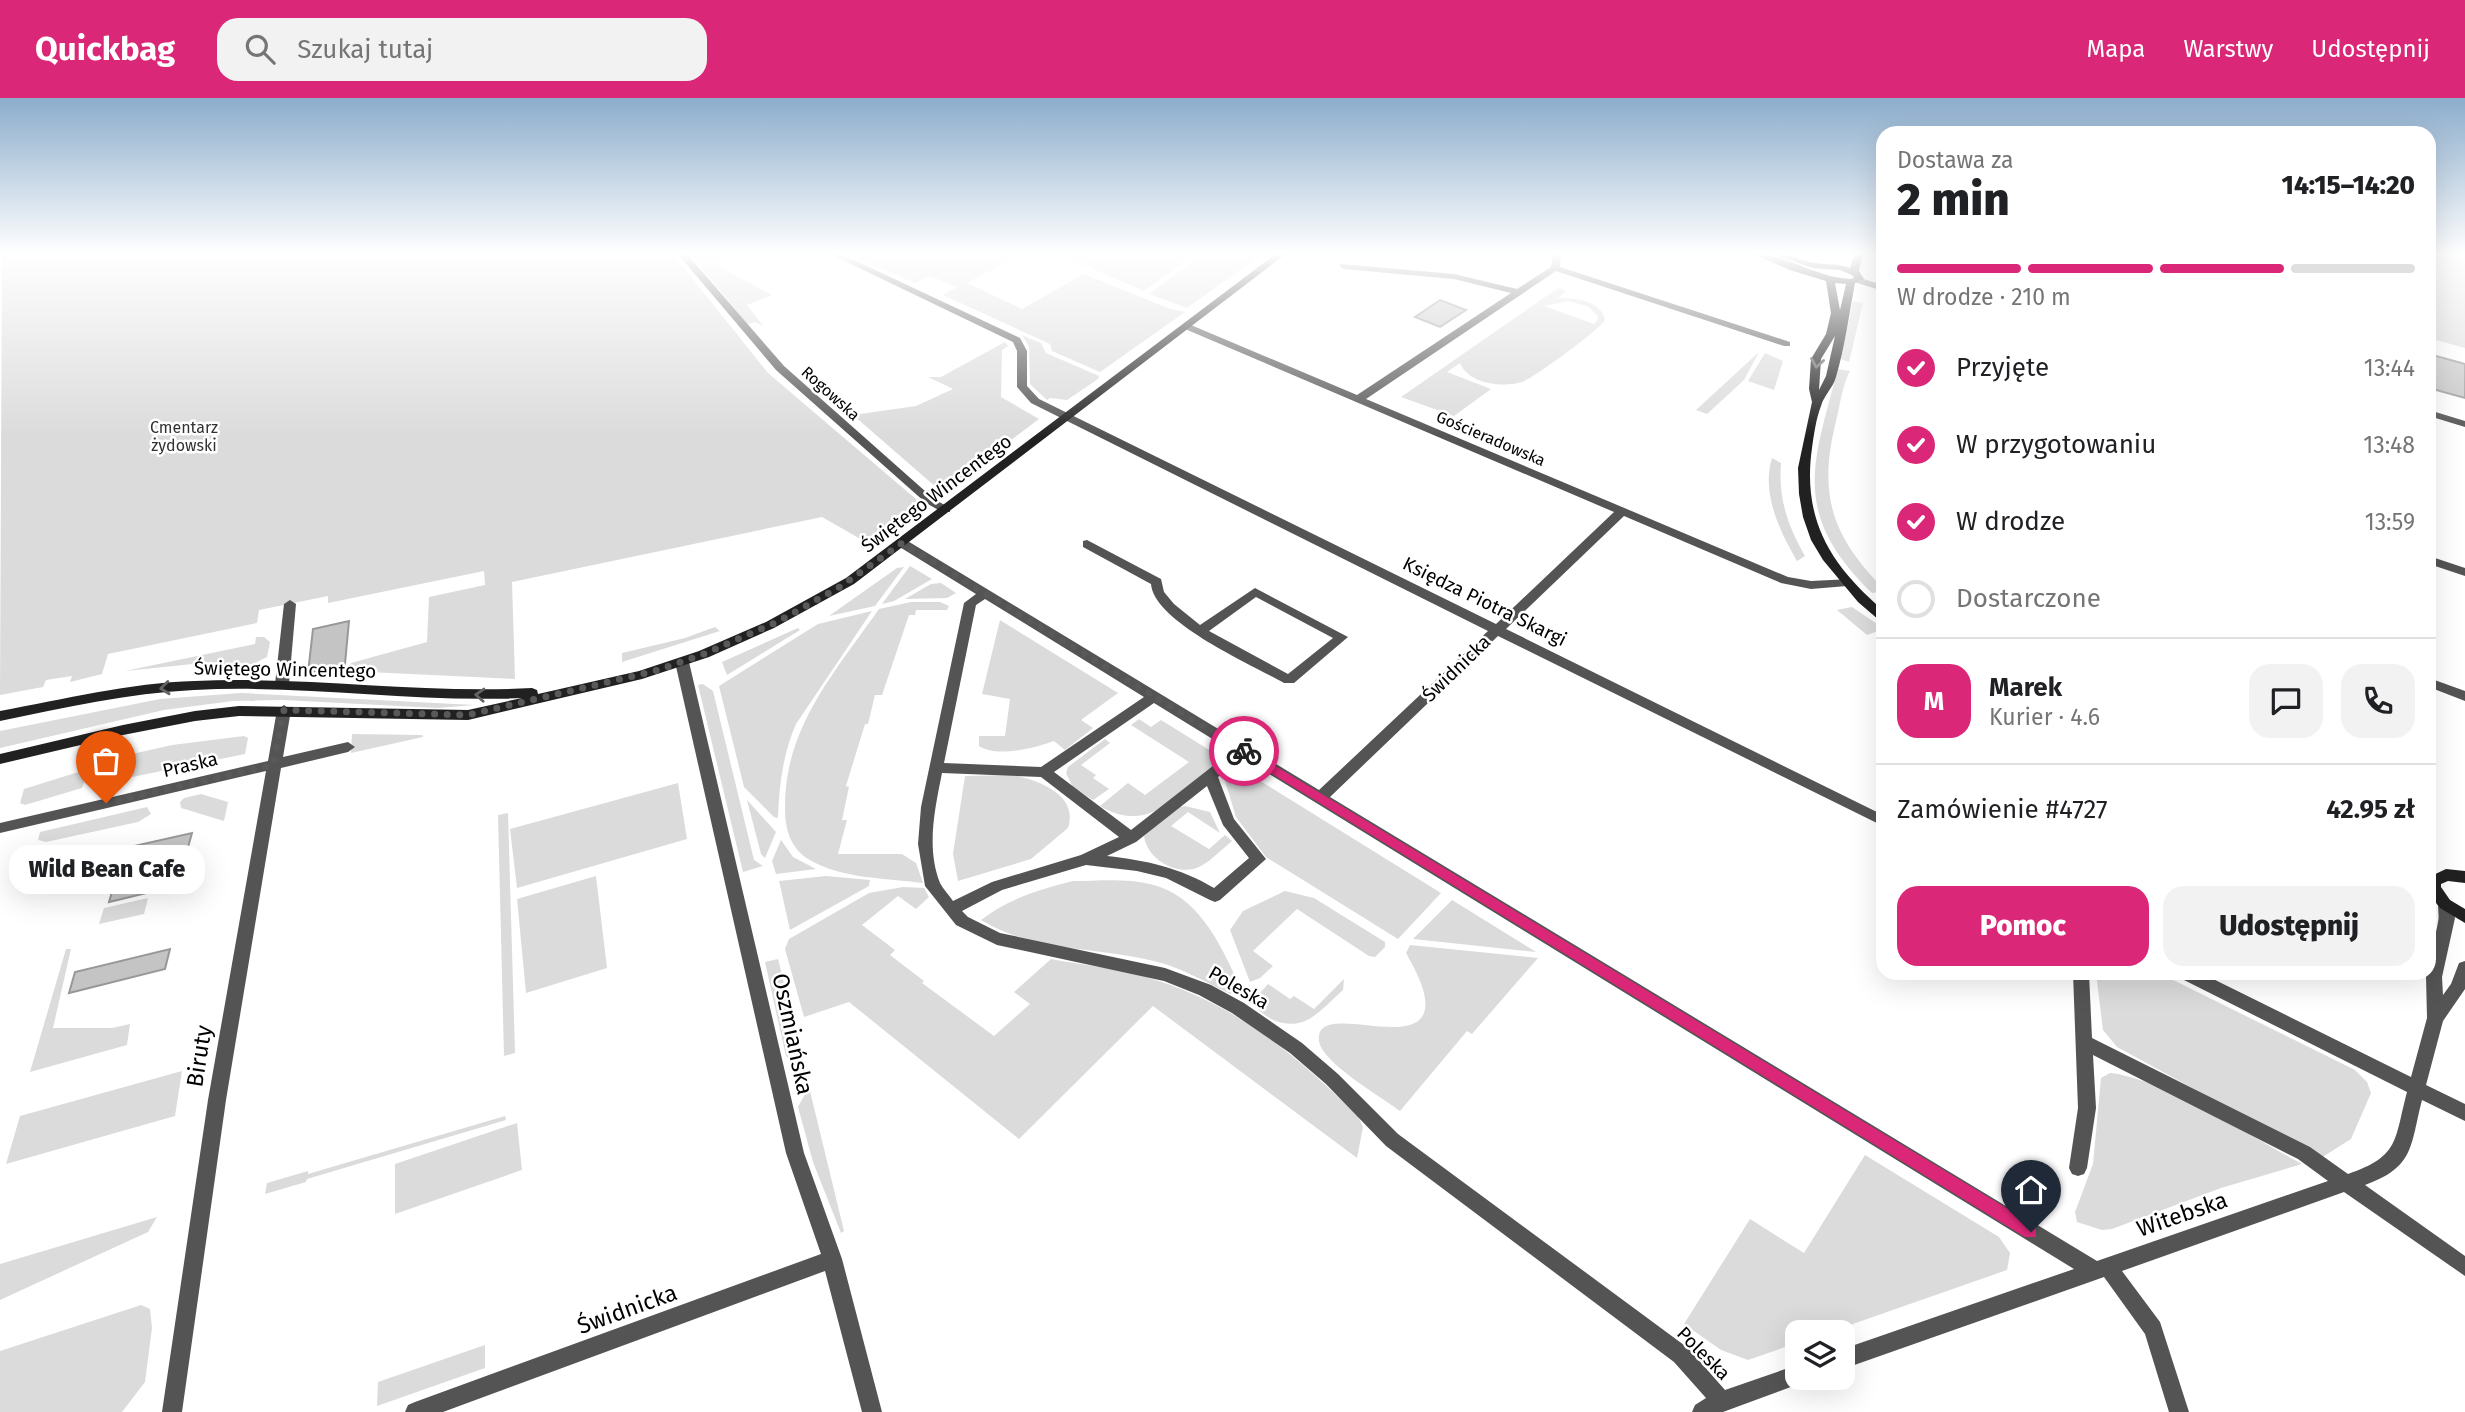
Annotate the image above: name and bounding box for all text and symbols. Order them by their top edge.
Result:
search box [217,18,707,81]
text: Quickbag [35,29,175,69]
icon: search [241,30,279,68]
text: Szukaj tutaj [297,34,433,65]
text: Mapa [2087,35,2145,63]
text: Warstwy [2183,35,2273,63]
text: Udostępnij [2311,35,2430,63]
text: Dostawa za [1897,146,2014,174]
text: 14:15–14:20 [2282,170,2415,201]
text: 2 min [1897,172,2010,227]
text: W drodze · 210 m [1897,283,2071,311]
icon: check [1897,349,1935,387]
text: Przyjęte [1956,352,2049,383]
text: 13:44 [2364,354,2415,382]
one-way arrow [1810,357,1825,369]
street label: Rogowska [798,362,864,424]
street label: Gościeradowska [1433,407,1548,470]
park label: Cmentarz żydowski [150,418,218,455]
icon: check [1897,426,1935,464]
street label: Świętego Wincentego [857,429,1016,557]
text: W przygotowaniu [1956,429,2156,460]
text: 13:48 [2363,431,2415,459]
icon: check [1897,503,1935,541]
text: W drodze [1956,506,2065,537]
text: 13:59 [2365,508,2415,536]
street label: Księdza Piotra Skargi [1399,552,1570,651]
text: Dostarczone [1956,583,2101,614]
street label: Świdnicka [1417,630,1495,707]
street label: Świętego Wincentego [194,656,376,683]
button: chat [2249,664,2323,738]
button: phone [2341,664,2415,738]
text: Marek [1989,672,2062,703]
one-way arrow [159,680,171,695]
text: M [1924,686,1944,717]
one-way arrow [474,688,485,703]
text: Kurier · 4.6 [1989,703,2100,731]
courier [1209,716,1279,786]
pin [76,731,136,803]
icon: bike [1225,732,1263,770]
icon: bag [87,742,125,780]
street label: Praska [160,747,220,782]
text: Zamówienie #4727 [1897,794,2108,825]
text: 42.95 zł [2326,794,2415,825]
callout: Wild Bean Cafe [8,845,204,894]
text: Wild Bean Cafe [29,855,185,883]
button: Pomoc [1897,886,2149,966]
button: Udostępnij [2163,886,2415,966]
street label: Poleska [1204,961,1273,1014]
street label: Oszmiańska [766,971,820,1097]
street label: Biruty [180,1022,218,1089]
pin [2001,1160,2061,1232]
icon: home [2012,1171,2050,1209]
street label: Witebska [2133,1185,2231,1243]
street label: Świdnicka [573,1277,681,1340]
map controls [1785,1320,1855,1390]
button: layers [1785,1320,1855,1390]
street label: Poleska [1672,1322,1735,1385]

